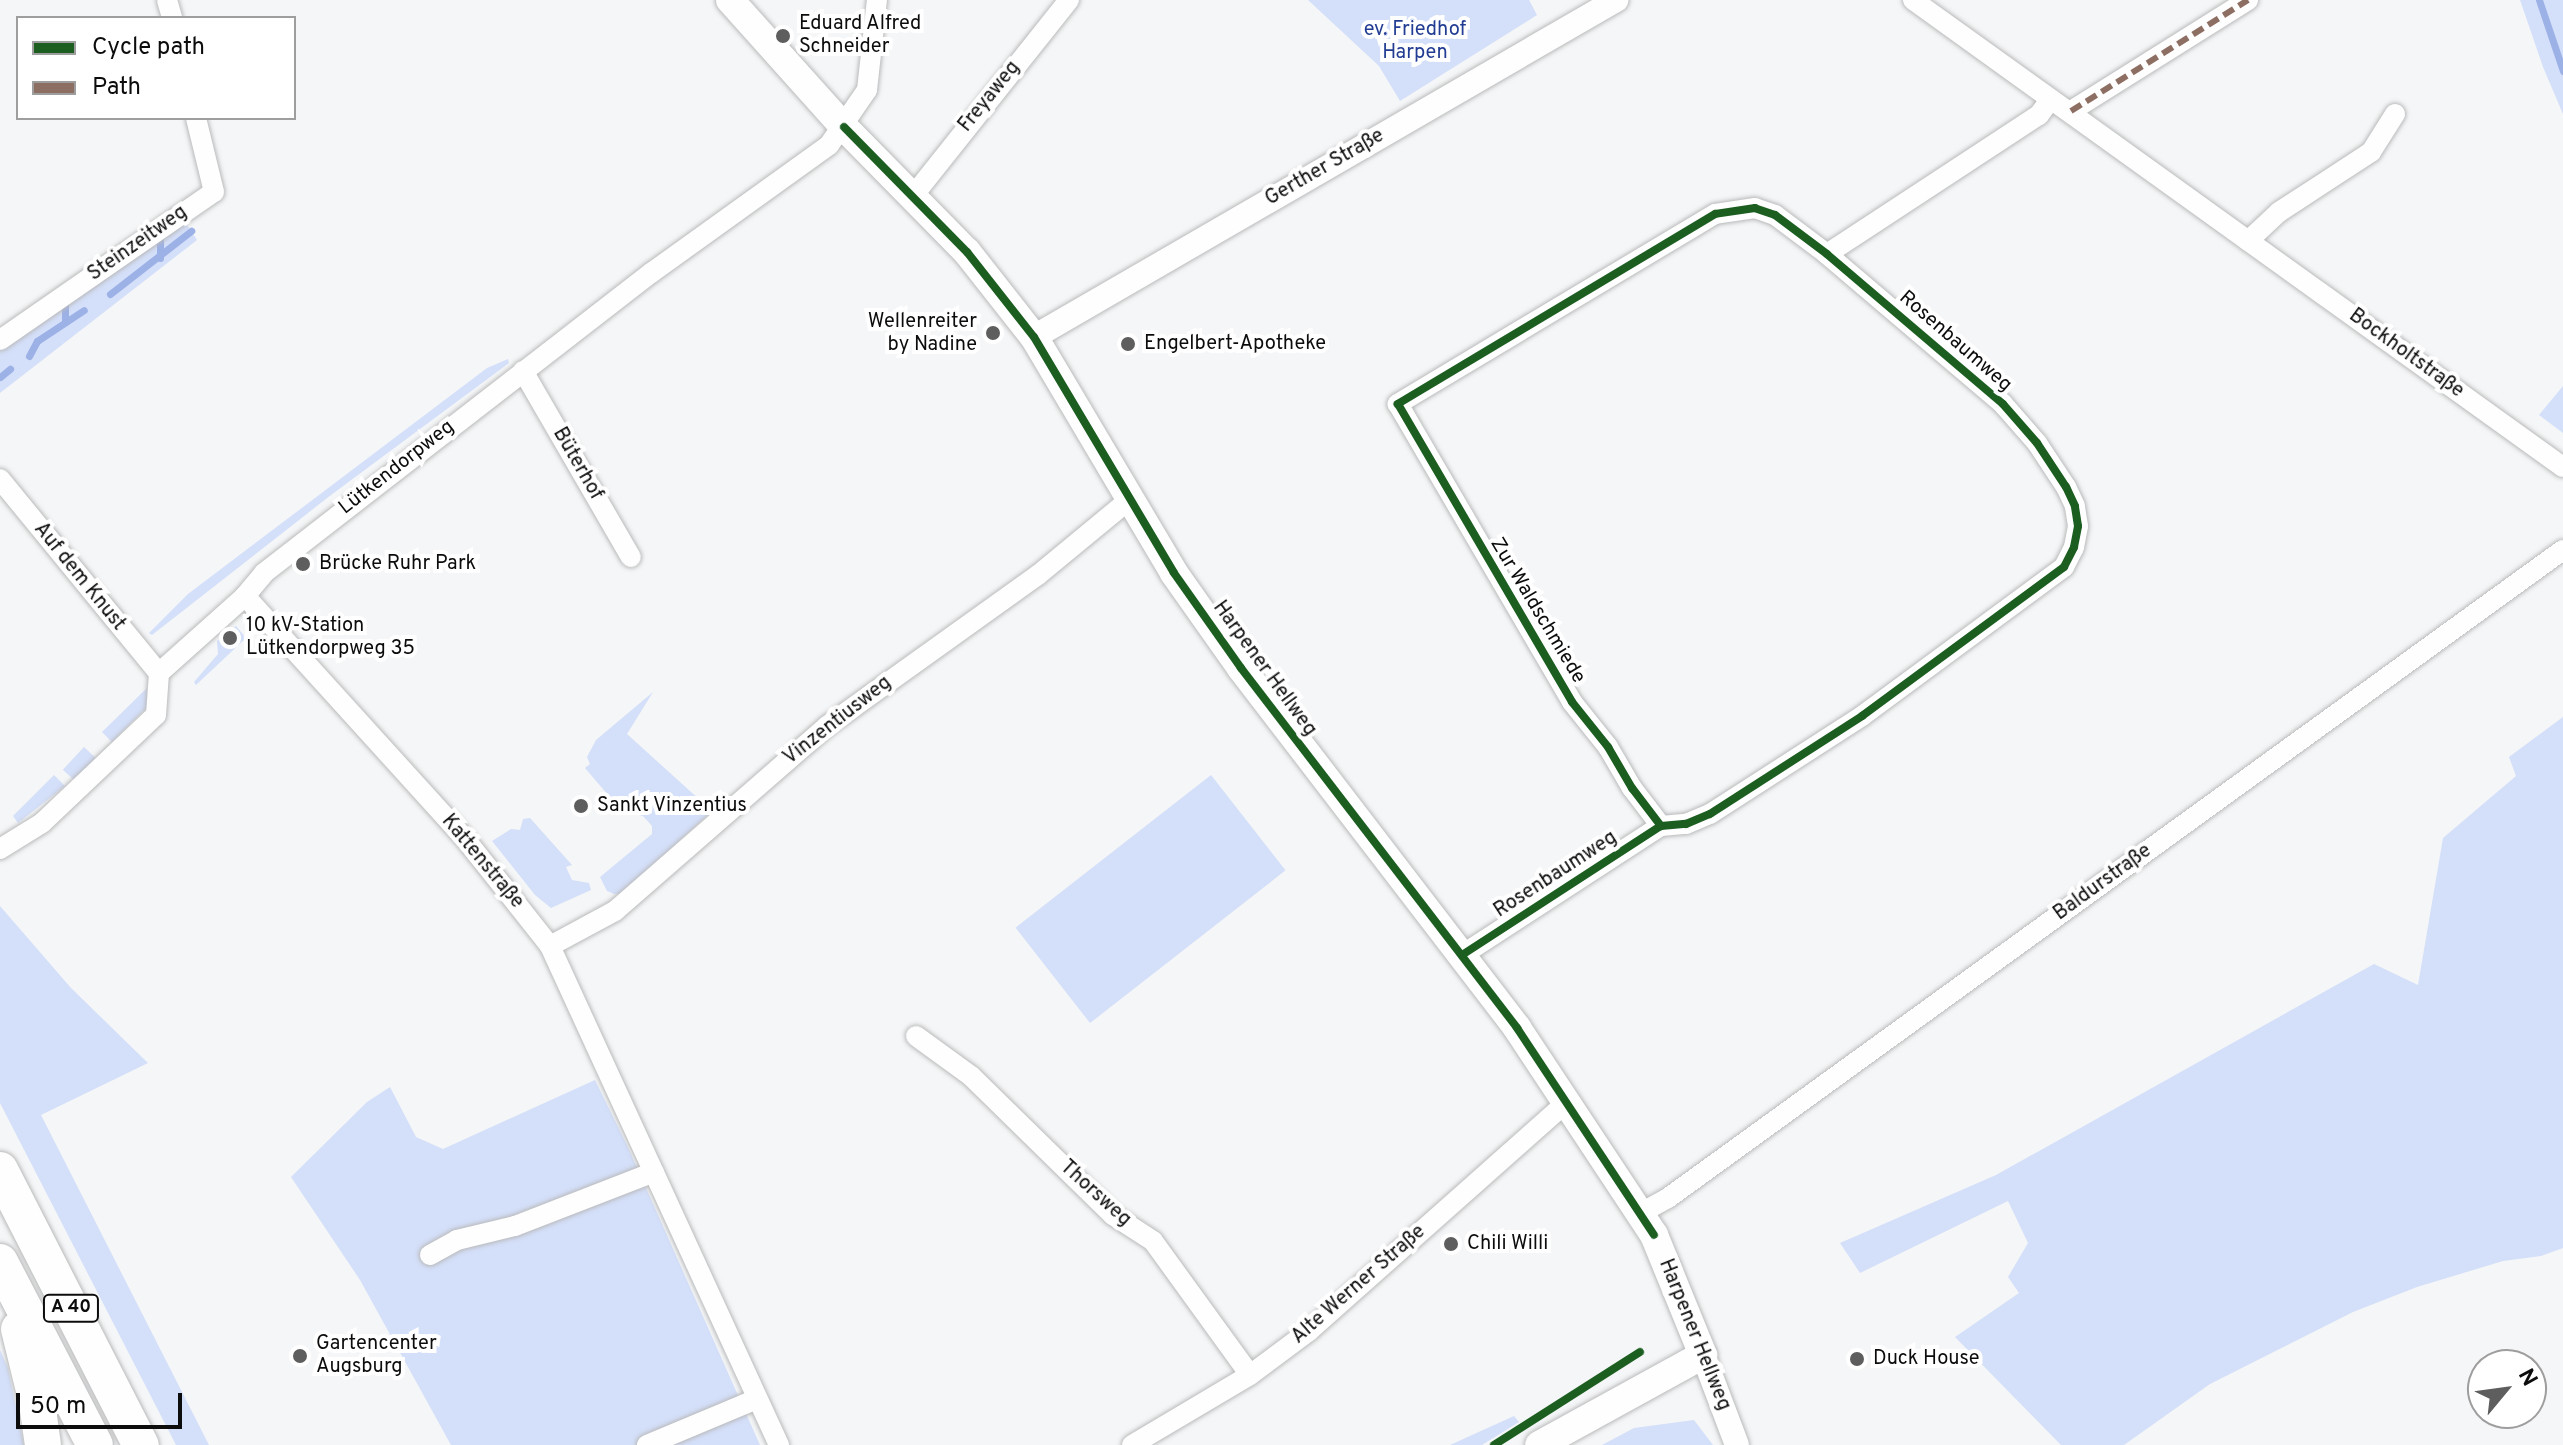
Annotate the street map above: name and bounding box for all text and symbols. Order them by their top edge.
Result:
place label: Eduard Alfred Schneider [799,12,922,59]
legend [16,16,296,120]
park label: ev. Friedhof Harpen [1364,19,1466,66]
marker: Eduard Alfred Schneider [774,27,792,45]
text: Cycle path [92,33,205,63]
street label: Freyaweg [954,57,1026,137]
text: Path [92,73,141,103]
street label: Gerther Straße [1261,124,1389,212]
street label: Steinzeitweg [84,201,192,287]
street label: Rosenbaumweg [1894,286,2016,398]
street label: Bockholtstraße [2344,304,2468,404]
place label: Wellenreiter by Nadine [868,310,977,357]
marker: Wellenreiter by Nadine [984,324,1002,342]
place label: Engelbert-Apotheke [1144,332,1326,356]
marker: Engelbert-Apotheke [1119,335,1137,353]
street label: Lütkendorpweg [335,416,459,520]
street label: Büterhof [547,424,607,504]
street label: Auf dem Knust [28,518,130,636]
street label: Zur Waldschmiede [1484,534,1590,688]
place label: Brücke Ruhr Park [319,552,476,576]
marker: Brücke Ruhr Park [294,555,312,573]
street label: Harpener Hellweg [1207,597,1321,741]
place label: 10 kV-Station Lütkendorpweg 35 [246,614,415,661]
marker: 10 kV-Station Lütkendorpweg 35 [221,629,239,647]
street label: Vinzentiusweg [779,671,897,771]
place label: Sankt Vinzentius [597,794,748,818]
marker: Sankt Vinzentius [572,797,590,815]
street label: Kattenstraße [436,810,528,914]
street label: Rosenbaumweg [1490,826,1622,924]
street label: Baldurstraße [2049,840,2157,926]
street label: Thorsweg [1054,1156,1136,1232]
street label: Alte Werner Straße [1287,1220,1431,1350]
place label: Chili Willi [1467,1232,1549,1256]
marker: Chili Willi [1442,1235,1460,1253]
street label: Harpener Hellweg [1653,1256,1735,1414]
road number: A 40 [41,1294,101,1322]
place label: Gartencenter Augsburg [316,1332,437,1379]
marker: Gartencenter Augsburg [291,1347,309,1365]
place label: Duck House [1873,1347,1980,1371]
north arrow [2467,1349,2547,1429]
marker: Duck House [1848,1350,1866,1368]
text: N [2511,1365,2542,1392]
scale bar [20,1377,186,1427]
text: 50 m [30,1392,86,1422]

